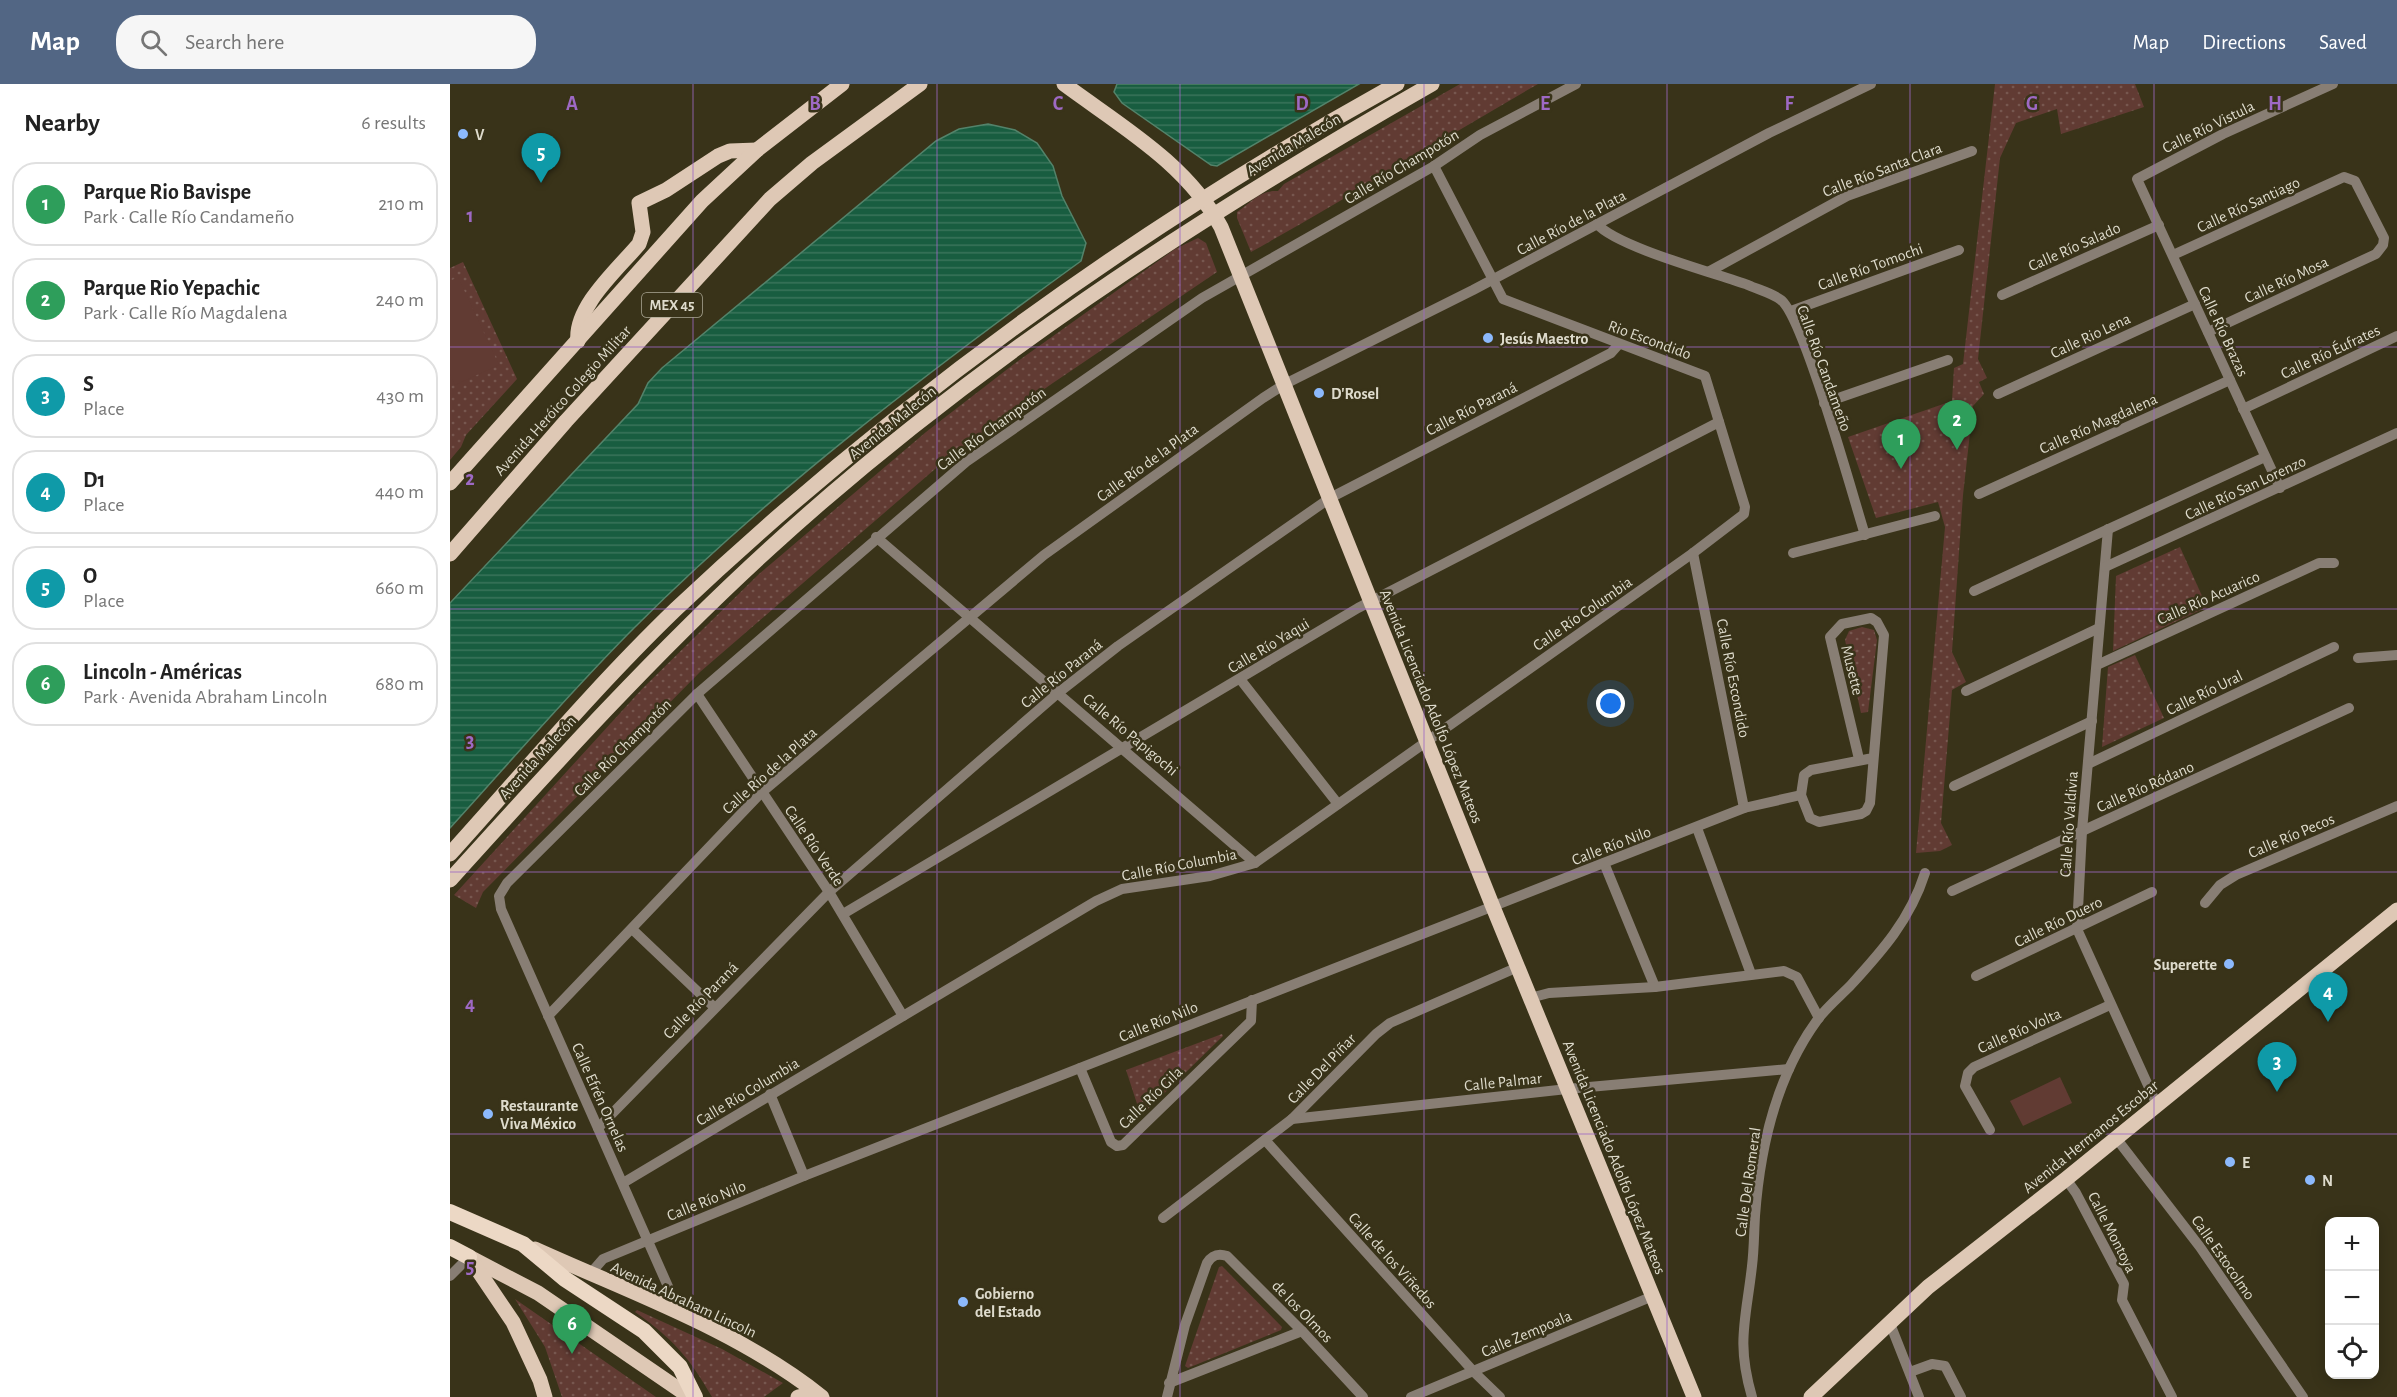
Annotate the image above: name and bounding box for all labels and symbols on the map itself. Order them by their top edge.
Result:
text: A [566,94,578,114]
text: B [809,94,821,114]
text: C [1053,94,1064,114]
text: D [1295,94,1309,114]
text: E [1540,94,1550,114]
text: F [1784,94,1794,114]
text: G [2026,94,2038,114]
text: H [2268,94,2282,114]
street label: Calle Río Vistula [2160,98,2257,156]
street label: Avenida Malecón [1244,111,1343,179]
street label: Calle Río Champotón [1342,126,1462,207]
marker: V [456,127,470,141]
place label: V [475,127,485,143]
pin: 5 [522,134,560,183]
street label: Calle Río Santa Clara [1820,140,1944,200]
street label: Calle Río Santiago [2194,174,2303,236]
street label: Calle Río de la Plata [1514,187,1629,258]
text: 1 [466,206,474,226]
street label: Calle Río Salado [2026,219,2123,274]
street label: Calle Río Tomochi [1816,241,1925,293]
street label: Calle Río Mosa [2242,254,2331,306]
street label: Calle Río Brazas [2195,284,2251,379]
road number: MEX 45 [642,293,702,317]
street label: Calle Río Candameño [1794,303,1854,433]
street label: Calle Rio Lena [2048,310,2133,361]
street label: Rio Escondido [1606,317,1694,362]
street label: Calle Río Éufrates [2277,320,2383,382]
street label: Avenida Heróico Colegio Militar [491,322,635,479]
marker: Jesús Maestro [1481,331,1495,345]
place label: Jesús Maestro [1500,331,1589,347]
street label: Calle Río Paraná [1423,379,1520,439]
street label: Avenida Malecón [846,383,939,463]
street label: Calle Río Champotón [934,384,1049,474]
marker: D'Rosel [1312,386,1326,400]
place label: D'Rosel [1331,386,1379,402]
street label: Calle Río Magdalena [2037,391,2160,457]
pin: 2 [1938,400,1976,450]
pin: 1 [1882,420,1920,469]
street label: Calle Río de la Plata [1094,421,1201,505]
street label: Calle Río San Lorenzo [2183,453,2308,523]
text: 2 [465,469,475,489]
street label: Calle Río Acuarico [2155,568,2262,628]
street label: Calle Río Columbia [1530,574,1635,654]
street label: Avenida Licenciado Adolfo López Mateos [1377,587,1486,826]
street label: Calle Río Yaqui [1225,615,1312,676]
street label: Calle Río Escondido [1714,617,1752,739]
street label: Calle Río Paraná [1018,636,1105,711]
street label: Musette [1838,644,1866,697]
street label: Calle Río Ural [2164,668,2245,718]
your location [1596,689,1625,718]
street label: Calle Río Papigochi [1080,691,1181,779]
street label: Calle Río Champotón [571,696,674,799]
street label: Avenida Malecón [496,713,579,803]
street label: Calle Río de la Plata [719,724,820,817]
text: 3 [466,731,474,751]
street label: Calle Río Ródano [2094,758,2197,816]
street label: Calle Río Valdivia [2057,770,2081,878]
street label: Calle Río Verde [781,802,847,889]
street label: Calle Río Pecos [2246,811,2337,861]
street label: Calle Río Nilo [1570,823,1653,868]
street label: Calle Río Columbia [1120,846,1238,884]
street label: Calle Río Duero [2012,894,2105,950]
place label: Superette [2153,957,2217,973]
marker: Superette [2222,957,2236,971]
street label: Calle Río Paraná [660,959,741,1042]
pin: 4 [2308,972,2348,1022]
text: 4 [465,994,475,1014]
street label: Calle Río Nilo [1117,999,1200,1045]
street label: Calle Río Volta [1975,1005,2064,1056]
street label: Calle Del Piñar [1284,1030,1360,1107]
street label: Avenida Licenciado Adolfo López Mateos [1560,1038,1669,1277]
street label: Calle Efrén Ornelas [569,1040,631,1154]
pin: 3 [2258,1042,2296,1092]
street label: Calle Río Columbia [693,1055,802,1129]
street label: Calle Río Gila [1116,1064,1186,1132]
street label: Calle Palmar [1463,1070,1544,1094]
street label: Avenida Hermanos Escobar [2020,1077,2162,1196]
place label: Restaurante Viva México [500,1098,579,1132]
marker: Restaurante Viva México [481,1107,495,1121]
street label: Calle Del Romeral [1732,1126,1764,1238]
marker: E [2223,1155,2237,1169]
place label: E [2242,1155,2250,1171]
marker: N [2303,1173,2317,1187]
place label: N [2322,1173,2333,1189]
street label: Calle Río Nilo [665,1178,748,1224]
street label: Calle Montoya [2084,1189,2139,1276]
street label: Calle de los Viñedos [1345,1210,1439,1312]
street label: Calle Estocolmo [2188,1213,2258,1303]
text: 5 [466,1257,474,1277]
street label: Avenida Abraham Lincoln [608,1259,759,1341]
street label: de los Olmos [1269,1278,1336,1346]
place label: Gobierno del Estado [975,1286,1041,1320]
marker: Gobierno del Estado [956,1295,970,1309]
pin: 6 [552,1304,592,1354]
street label: Calle Zempoala [1479,1308,1574,1360]

